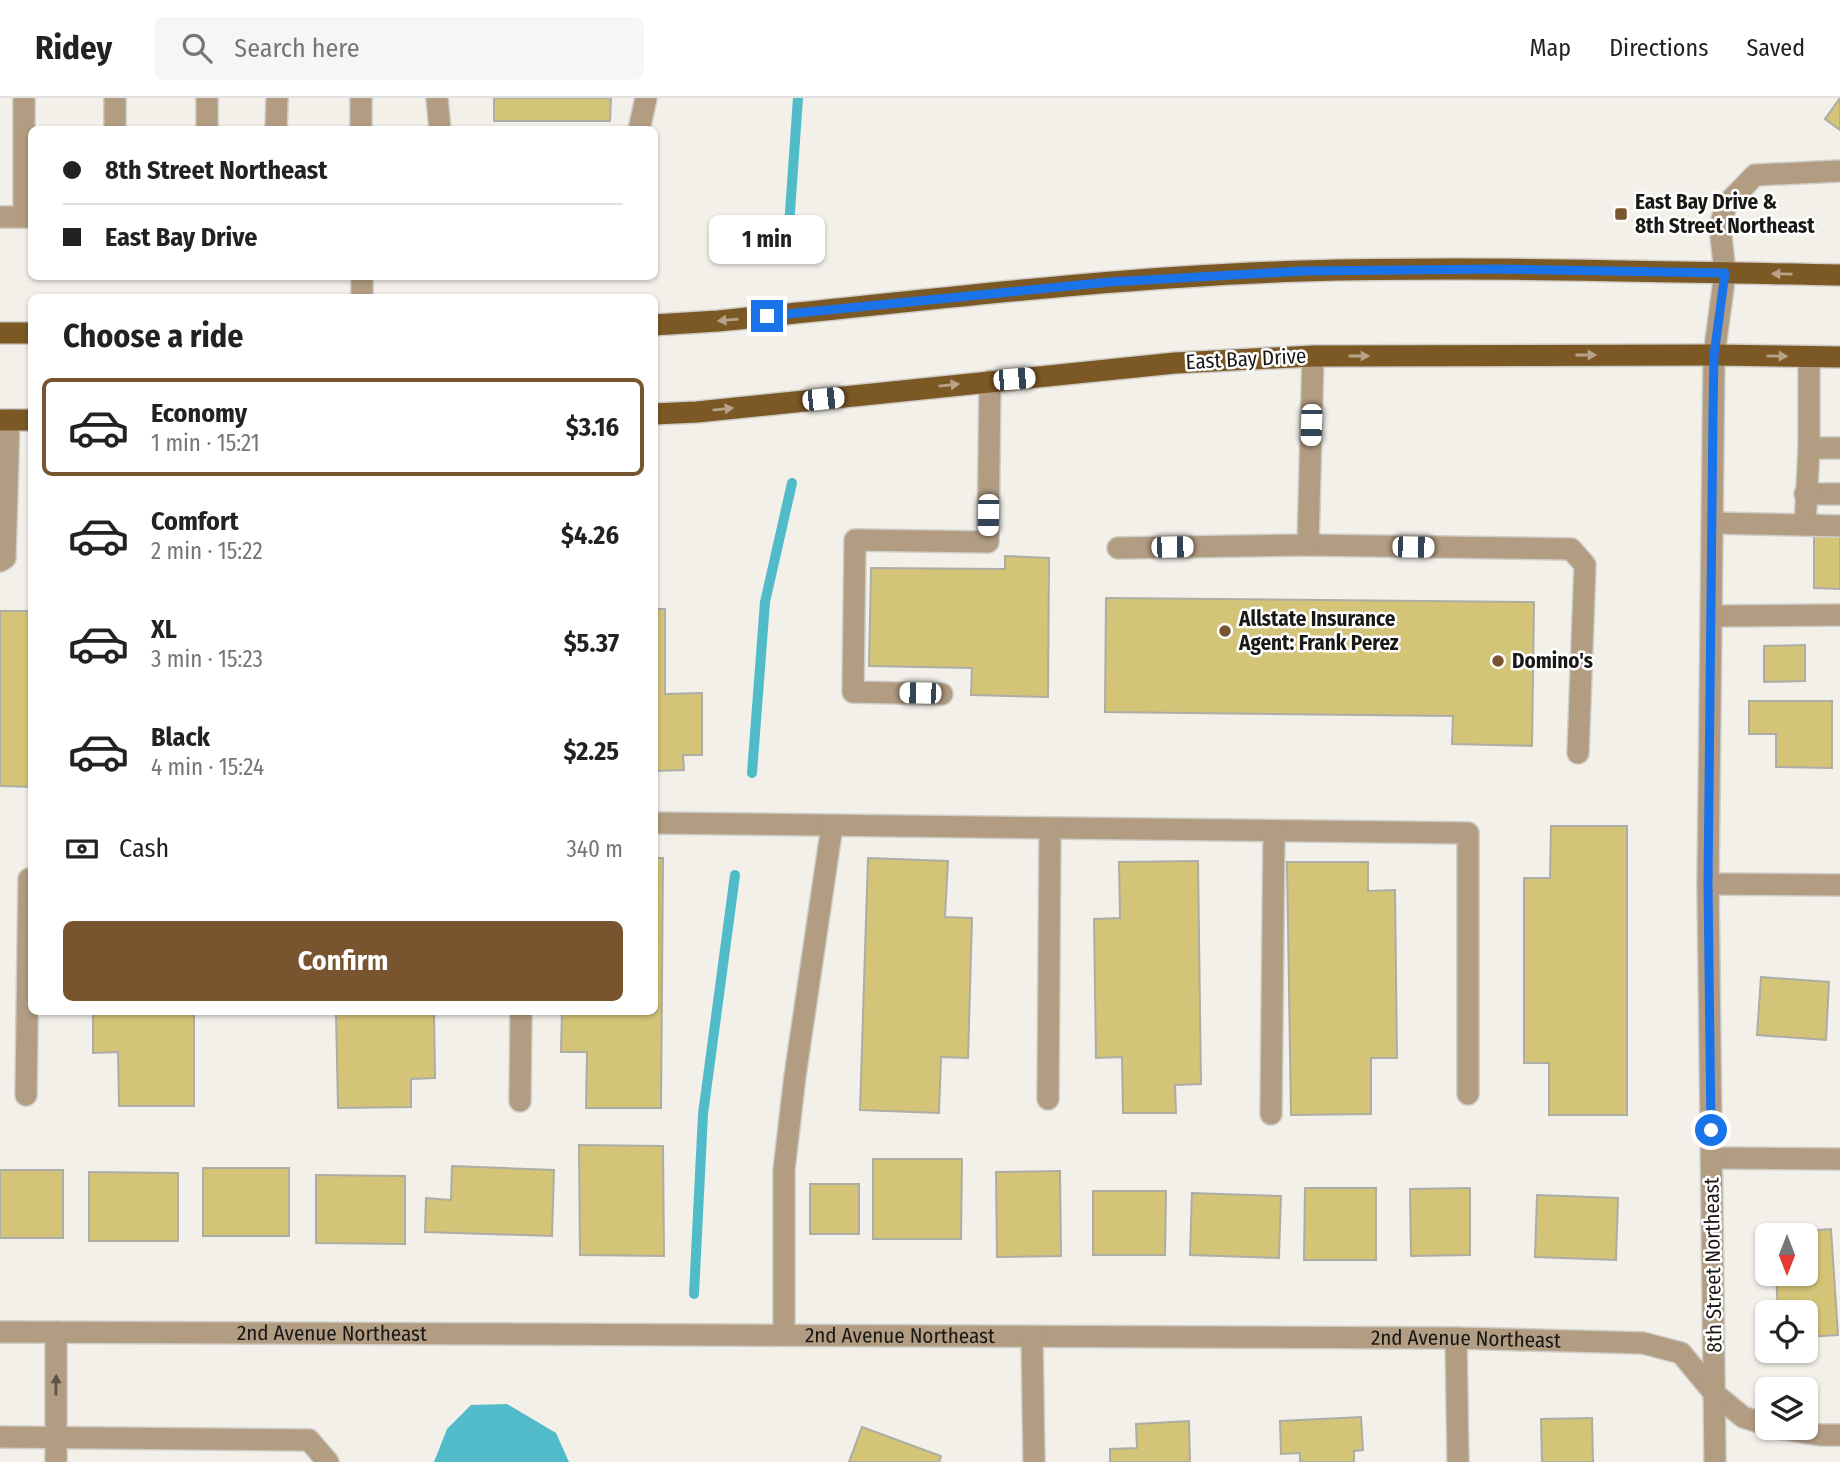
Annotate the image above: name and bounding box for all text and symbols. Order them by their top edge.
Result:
search box [154,17,644,80]
text: Ridey [35,28,112,68]
icon: search [178,29,216,67]
text: Search here [234,33,360,64]
text: Map [1530,34,1571,62]
text: Directions [1609,34,1708,62]
text: Saved [1746,34,1805,62]
text: 8th Street Northeast [105,155,327,186]
place label: East Bay Drive & 8th Street Northeast [1635,189,1815,239]
marker: East Bay Drive & 8th Street Northeast [1613,206,1629,222]
callout: 1 min [709,214,825,264]
text: East Bay Drive [105,222,258,253]
text: 1 min [742,225,792,253]
one-way arrow [1771,268,1793,280]
route end [751,300,783,332]
one-way arrow [717,315,739,326]
text: Choose a ride [63,317,244,355]
street label: East Bay Drive [1185,343,1307,375]
one-way arrow [1575,349,1597,361]
one-way arrow [1348,350,1370,362]
one-way arrow [1766,350,1788,362]
car [993,367,1036,391]
one-way arrow [938,380,960,391]
car [802,386,845,412]
icon: car [67,396,130,459]
text: Economy [151,398,247,429]
one-way arrow [712,403,734,414]
car [1300,404,1323,446]
text: $3.16 [566,412,619,443]
text: 1 min · 15:21 [151,429,260,457]
car [978,494,999,536]
icon: car [67,504,130,567]
text: Comfort [151,506,239,537]
text: $4.26 [561,520,619,551]
car [1151,536,1194,558]
car [1392,536,1435,558]
text: 2 min · 15:22 [151,537,263,565]
place label: Allstate Insurance Agent: Frank Perez [1238,606,1399,656]
icon: car [67,612,130,675]
text: XL [151,614,177,645]
marker: Allstate Insurance Agent: Frank Perez [1217,623,1233,639]
text: $5.37 [564,628,619,659]
text: 3 min · 15:23 [151,645,263,673]
place label: Domino's [1512,648,1593,674]
marker: Domino's [1490,653,1506,669]
car [899,682,942,704]
icon: car [67,720,130,783]
text: Black [151,722,210,753]
text: $2.25 [564,736,619,767]
text: 4 min · 15:24 [151,753,264,781]
icon: cash [63,830,101,868]
text: Cash [119,833,169,864]
text: 340 m [567,835,623,863]
button: Confirm [63,921,623,1001]
route start [1695,1114,1727,1146]
street label: 8th Street Northeast [1698,1177,1728,1353]
north arrow [1755,1223,1818,1286]
map controls [1755,1223,1818,1440]
button: locate [1755,1300,1818,1363]
street label: 2nd Avenue Northeast [237,1320,427,1347]
street label: 2nd Avenue Northeast [805,1322,995,1349]
street label: 2nd Avenue Northeast [1371,1325,1561,1354]
one-way arrow [50,1373,62,1395]
button: layers [1755,1377,1818,1440]

